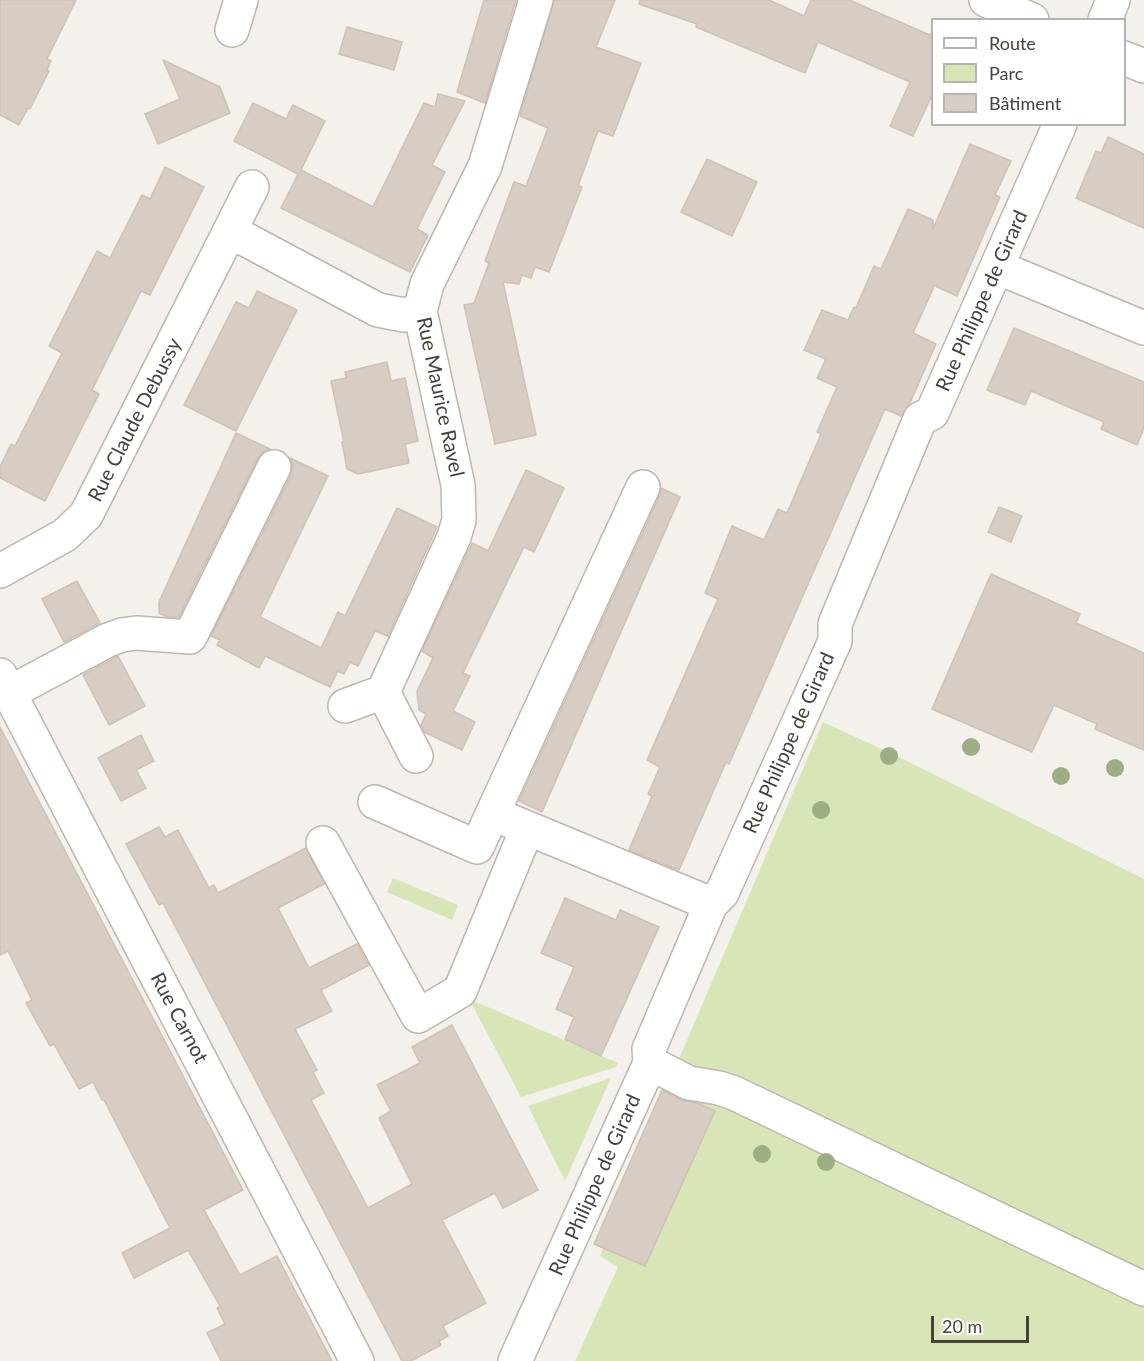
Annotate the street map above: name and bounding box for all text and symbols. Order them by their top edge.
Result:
legend [931,18,1126,126]
text: Route [989,32,1036,54]
text: Parc [989,62,1023,84]
text: Bâtiment [989,92,1061,114]
street label: Rue Philippe de Girard [931,207,1033,395]
street label: Rue Maurice Ravel [411,315,469,479]
street label: Rue Claude Debussy [83,334,187,506]
street label: Rue Philippe de Girard [738,649,840,837]
street label: Rue Carnot [145,969,213,1067]
street label: Rue Philippe de Girard [544,1091,646,1279]
scale bar [934,1304,1032,1342]
text: 20 m [942,1315,982,1337]

